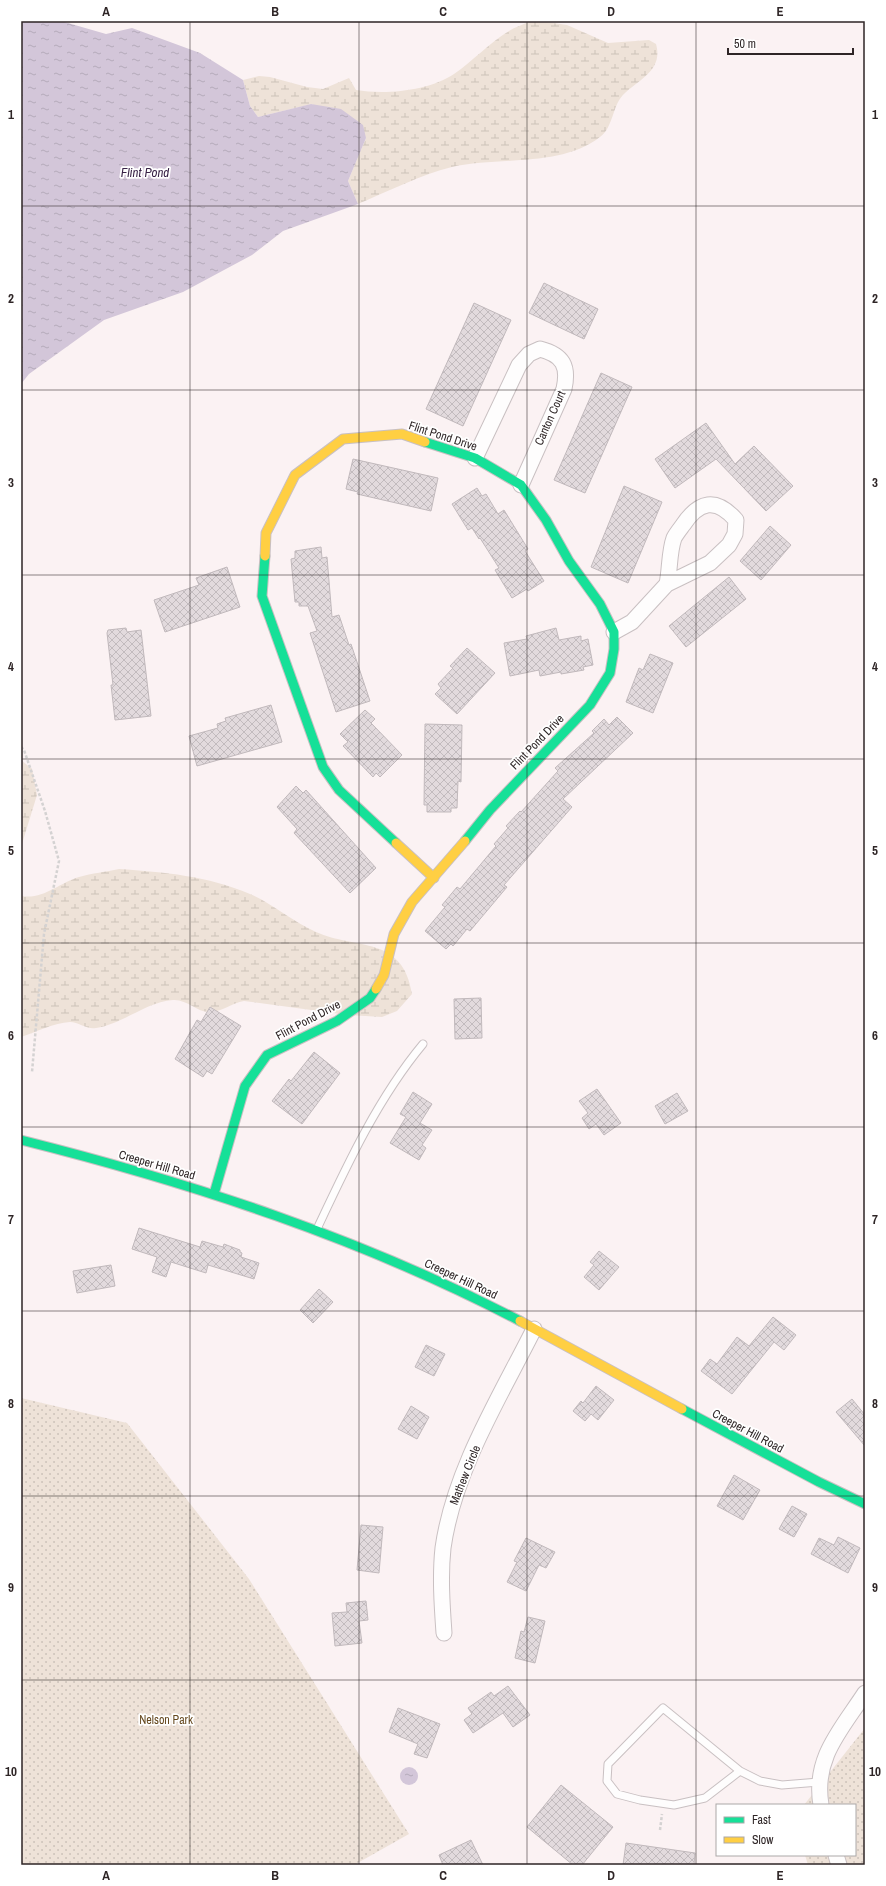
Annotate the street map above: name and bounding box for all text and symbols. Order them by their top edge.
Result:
text: A [102,3,110,20]
text: B [271,3,279,20]
text: C [439,3,447,20]
text: D [607,3,615,20]
text: E [776,3,784,20]
scale bar [728,30,853,56]
text: 50 m [734,36,756,52]
text: 1 [8,106,14,123]
text: 1 [872,106,878,123]
water label: Flint Pond [121,164,169,181]
text: 2 [8,290,14,307]
text: 2 [872,290,878,307]
street label: Canton Court [531,388,569,448]
street label: Flint Pond Drive [407,417,479,455]
text: 3 [8,474,14,491]
text: 3 [872,474,878,491]
text: 4 [8,658,14,675]
text: 4 [872,658,878,675]
street label: Flint Pond Drive [507,711,567,773]
text: 5 [8,842,14,859]
text: 5 [872,842,878,859]
street label: Flint Pond Drive [273,996,343,1044]
text: 6 [8,1027,14,1044]
text: 6 [872,1027,878,1044]
street label: Creeper Hill Road [117,1146,197,1184]
text: 7 [8,1211,14,1228]
text: 7 [872,1211,878,1228]
street label: Creeper Hill Road [422,1255,500,1303]
text: 8 [8,1395,14,1412]
text: 8 [872,1395,878,1412]
street label: Creeper Hill Road [709,1405,787,1457]
street label: Mathew Circle [446,1443,484,1507]
text: 9 [8,1579,14,1596]
text: 9 [872,1579,878,1596]
park label: Nelson Park [139,1712,193,1728]
text: 10 [5,1763,17,1780]
text: 10 [869,1763,881,1780]
legend [716,1804,856,1856]
text: Fast [752,1812,771,1828]
text: Slow [752,1832,774,1848]
text: A [102,1867,110,1884]
text: B [271,1867,279,1884]
text: C [439,1867,447,1884]
text: D [607,1867,615,1884]
text: E [776,1867,784,1884]

